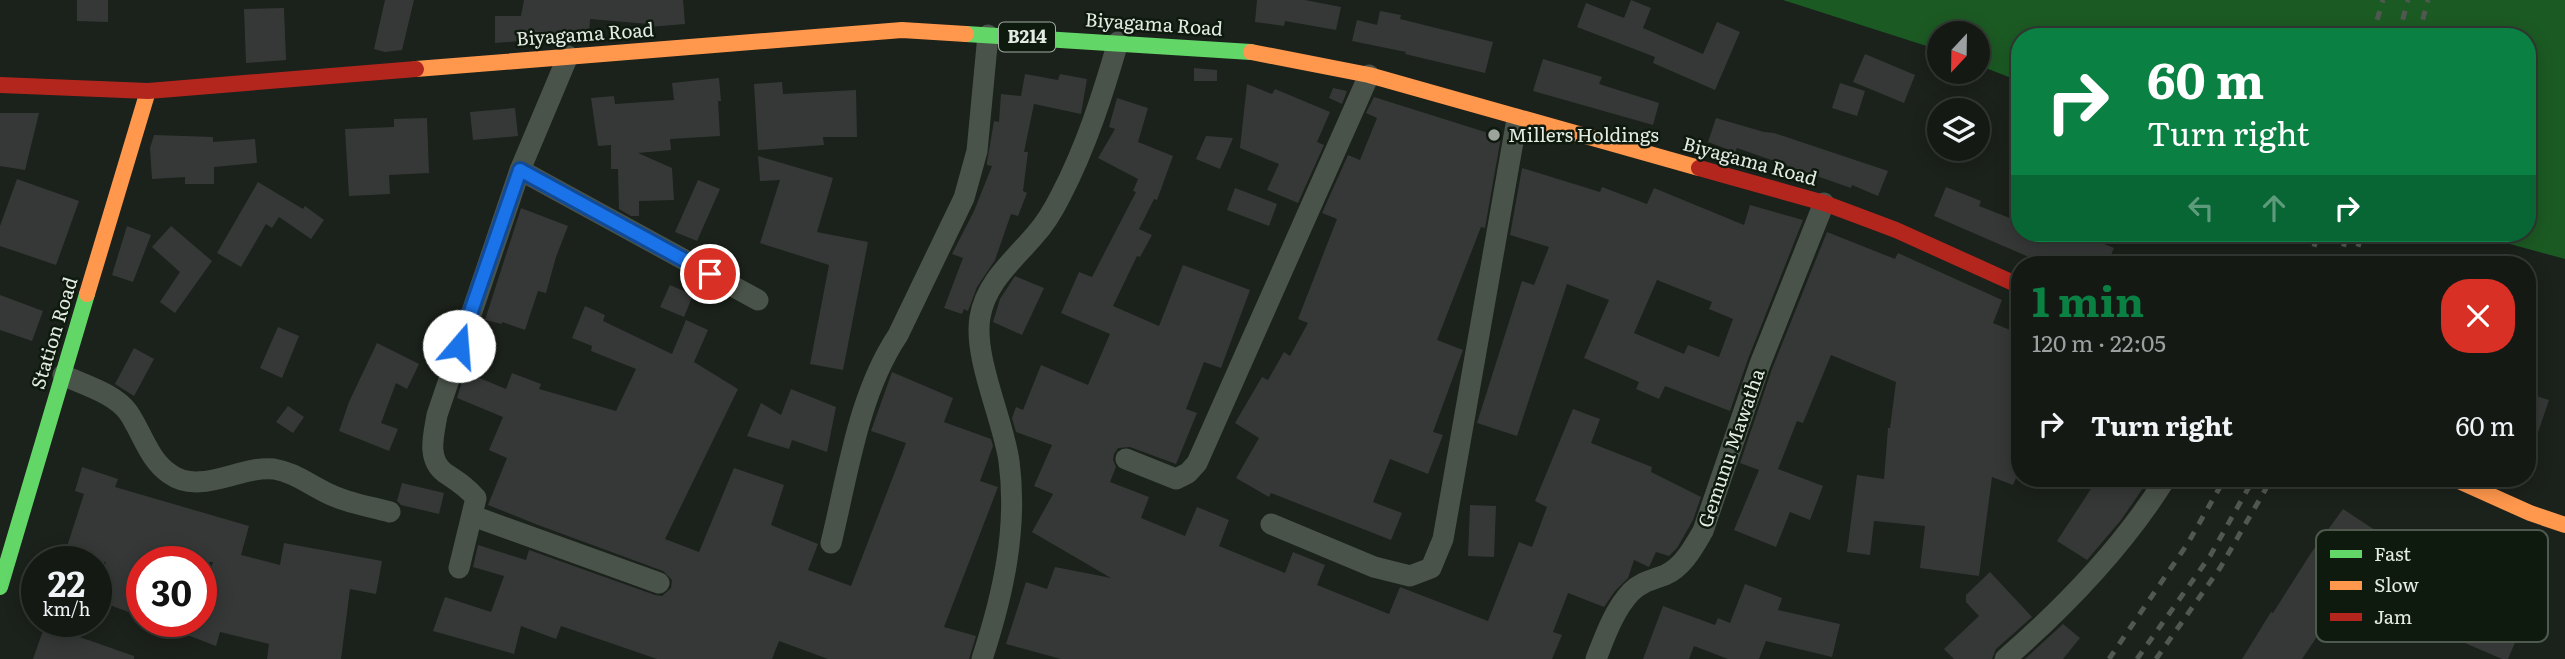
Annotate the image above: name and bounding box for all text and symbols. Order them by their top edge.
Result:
street label: Biyagama Road [1084,4,1224,42]
street label: Biyagama Road [515,14,655,52]
north arrow [1927,21,1990,84]
map controls [1927,21,1990,161]
road number: B214 [999,22,1055,52]
text: 60 m [2147,41,2264,114]
icon: right [2032,56,2123,147]
button: layers [1927,98,1990,161]
text: Turn right [2147,108,2309,156]
place label: Millers Holdings [1508,120,1659,148]
marker: Millers Holdings [1486,127,1502,143]
street label: Biyagama Road [1680,129,1821,192]
icon: left [2182,189,2220,227]
icon: ahead [2255,189,2293,227]
icon: right [2328,189,2366,227]
pin [680,244,740,304]
icon: arrive [691,255,729,293]
text: 1 min [2032,268,2144,330]
street label: Station Road [23,273,83,392]
button: close [2441,279,2515,353]
position arrow [422,309,496,383]
text: 120 m · 22:05 [2032,325,2166,359]
street label: Gemunu Mawatha [1690,364,1771,531]
icon: right [2032,405,2070,443]
text: Turn right [2091,405,2233,444]
text: 60 m [2456,405,2515,444]
legend [2316,530,2548,642]
text: Fast [2374,539,2411,567]
speed limit sign: 30 [126,546,217,637]
text: 22 [48,556,85,608]
text: Slow [2374,570,2419,598]
text: km/h [43,595,90,622]
text: Jam [2374,602,2412,630]

